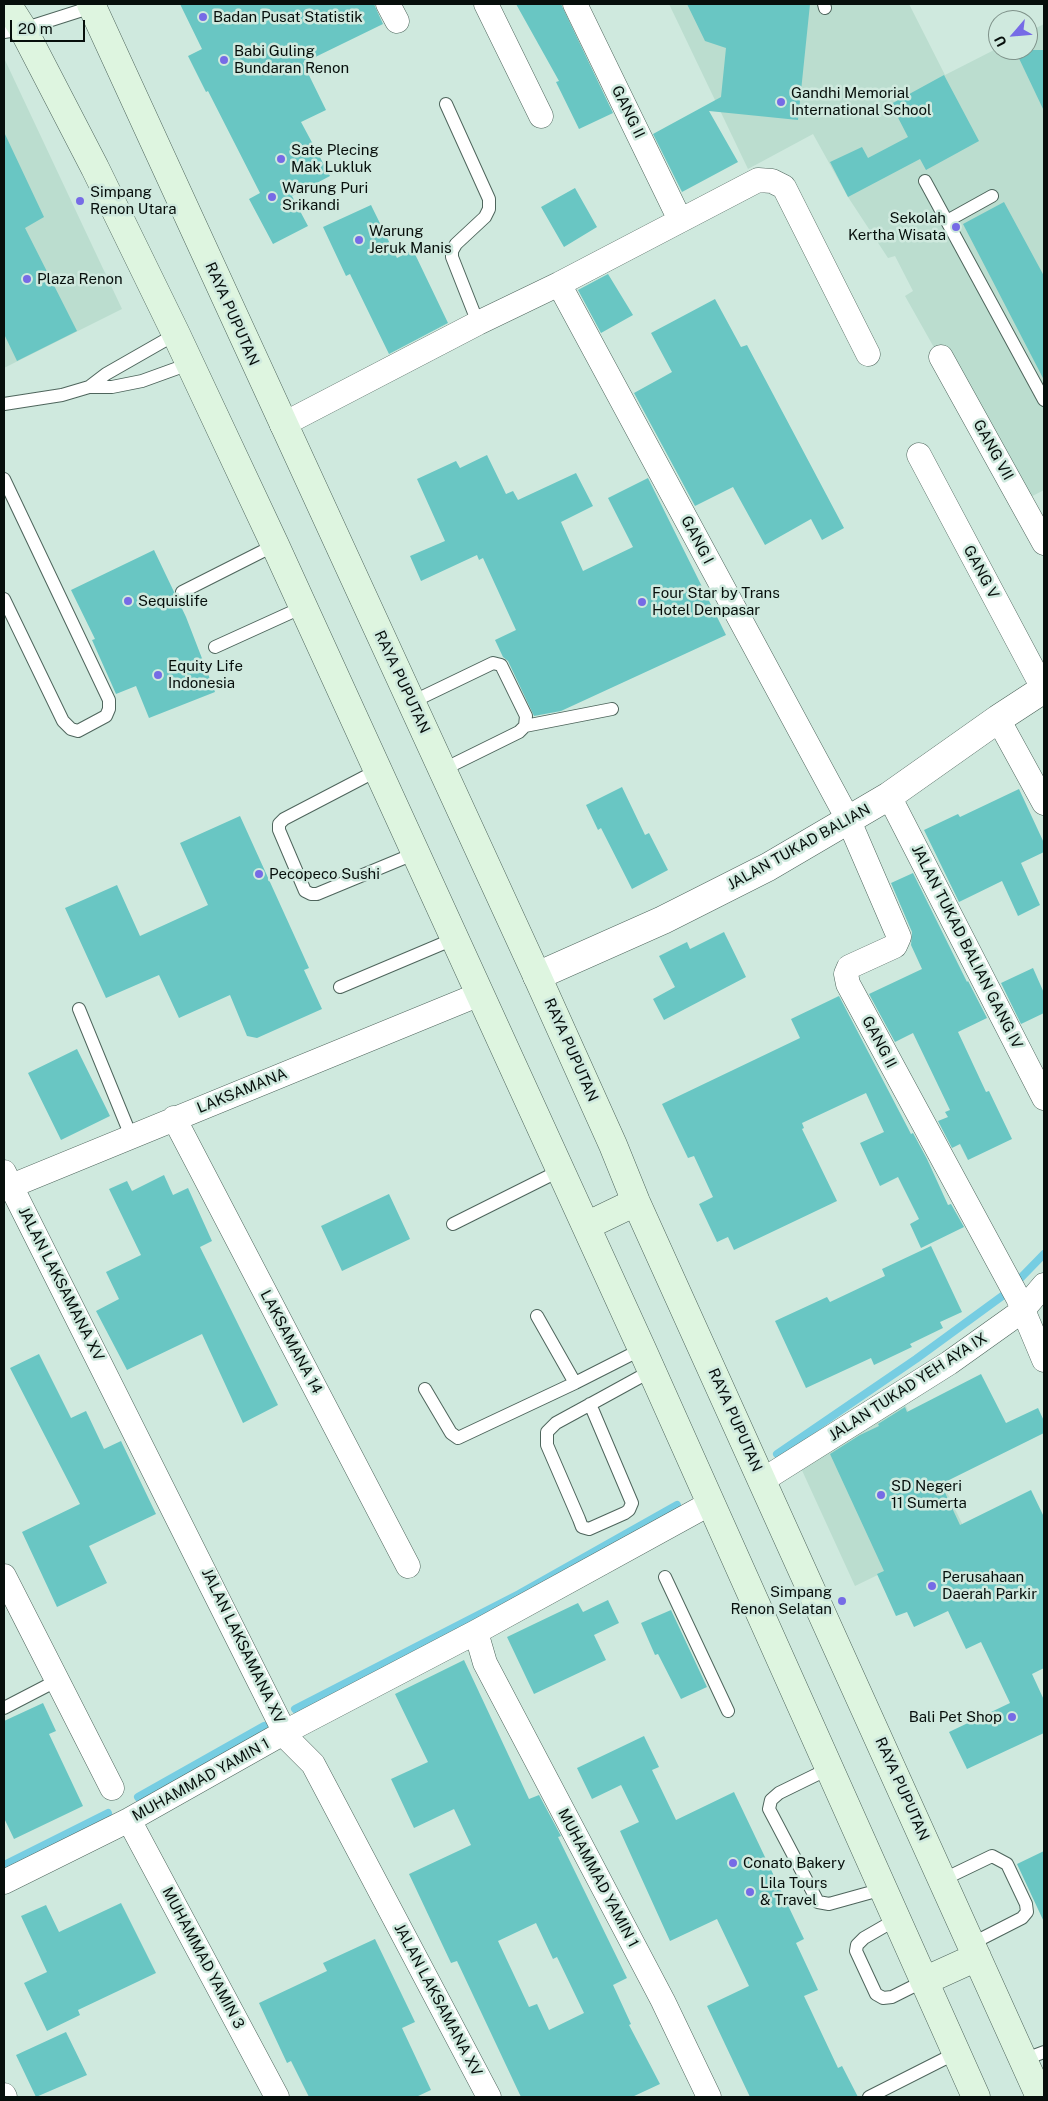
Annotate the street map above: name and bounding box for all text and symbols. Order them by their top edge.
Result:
place label: Badan Pusat Statistik [213,8,363,26]
scale bar [12,10,88,42]
north arrow [988,10,1038,60]
marker: Badan Pusat Statistik [197,11,209,23]
text: 20 m [18,20,53,37]
text: U [991,33,1010,50]
place label: Babi Guling Bundaran Renon [234,42,349,77]
marker: Babi Guling Bundaran Renon [218,54,230,66]
street label: GANG II [608,83,648,141]
place label: Gandhi Memorial International School [791,84,932,119]
marker: Gandhi Memorial International School [775,96,787,108]
place label: Sate Plecing Mak Lukluk [291,141,379,176]
marker: Sate Plecing Mak Lukluk [275,153,287,165]
place label: Warung Puri Srikandi [282,179,368,214]
place label: Simpang Renon Utara [90,183,177,218]
marker: Warung Puri Srikandi [266,191,278,203]
marker: Simpang Renon Utara [74,195,86,207]
place label: Sekolah Kertha Wisata [848,209,946,244]
marker: Sekolah Kertha Wisata [950,221,962,233]
place label: Warung Jeruk Manis [369,222,452,257]
marker: Warung Jeruk Manis [353,234,365,246]
street label: RAYA PUPUTAN [201,259,263,369]
place label: Plaza Renon [37,270,123,288]
marker: Plaza Renon [21,273,33,285]
street label: GANG VII [969,417,1017,483]
street label: GANG I [677,513,717,567]
street label: GANG V [960,542,1002,602]
place label: Four Star by Trans Hotel Denpasar [652,584,780,619]
place label: Sequislife [138,592,208,610]
marker: Sequislife [122,595,134,607]
marker: Four Star by Trans Hotel Denpasar [636,596,648,608]
street label: RAYA PUPUTAN [370,628,434,736]
place label: Equity Life Indonesia [168,657,243,692]
marker: Equity Life Indonesia [152,669,164,681]
street label: JALAN TUKAD BALIAN [724,800,874,894]
street label: JALAN TUKAD BALIAN GANG IV [908,842,1026,1052]
place label: Pecopeco Sushi [269,865,380,883]
marker: Pecopeco Sushi [253,868,265,880]
street label: RAYA PUPUTAN [540,995,602,1105]
street label: GANG II [858,1013,900,1071]
street label: LAKSAMANA [194,1065,290,1117]
street label: JALAN LAKSAMANA XV [14,1204,108,1364]
street label: LAKSAMANA 14 [256,1287,326,1397]
street label: JALAN TUKAD YEH AYA IX [826,1329,990,1445]
street label: RAYA PUPUTAN [704,1365,766,1475]
place label: SD Negeri 11 Sumerta [891,1477,967,1512]
marker: SD Negeri 11 Sumerta [875,1489,887,1501]
street label: JALAN LAKSAMANA XV [198,1566,288,1726]
place label: Perusahaan Daerah Parkir [942,1568,1037,1603]
marker: Perusahaan Daerah Parkir [926,1580,938,1592]
place label: Simpang Renon Selatan [730,1583,832,1618]
marker: Simpang Renon Selatan [836,1595,848,1607]
place label: Bali Pet Shop [909,1708,1002,1726]
marker: Bali Pet Shop [1006,1711,1018,1723]
street label: RAYA PUPUTAN [871,1734,933,1844]
street label: MUHAMMAD YAMIN 1 [129,1735,273,1825]
street label: MUHAMMAD YAMIN 1 [554,1806,642,1950]
place label: Conato Bakery [743,1854,845,1872]
marker: Conato Bakery [727,1857,739,1869]
place label: Lila Tours & Travel [760,1874,827,1909]
street label: MUHAMMAD YAMIN 3 [158,1884,248,2032]
marker: Lila Tours & Travel [744,1886,756,1898]
street label: JALAN LAKSAMANA XV [390,1921,486,2079]

